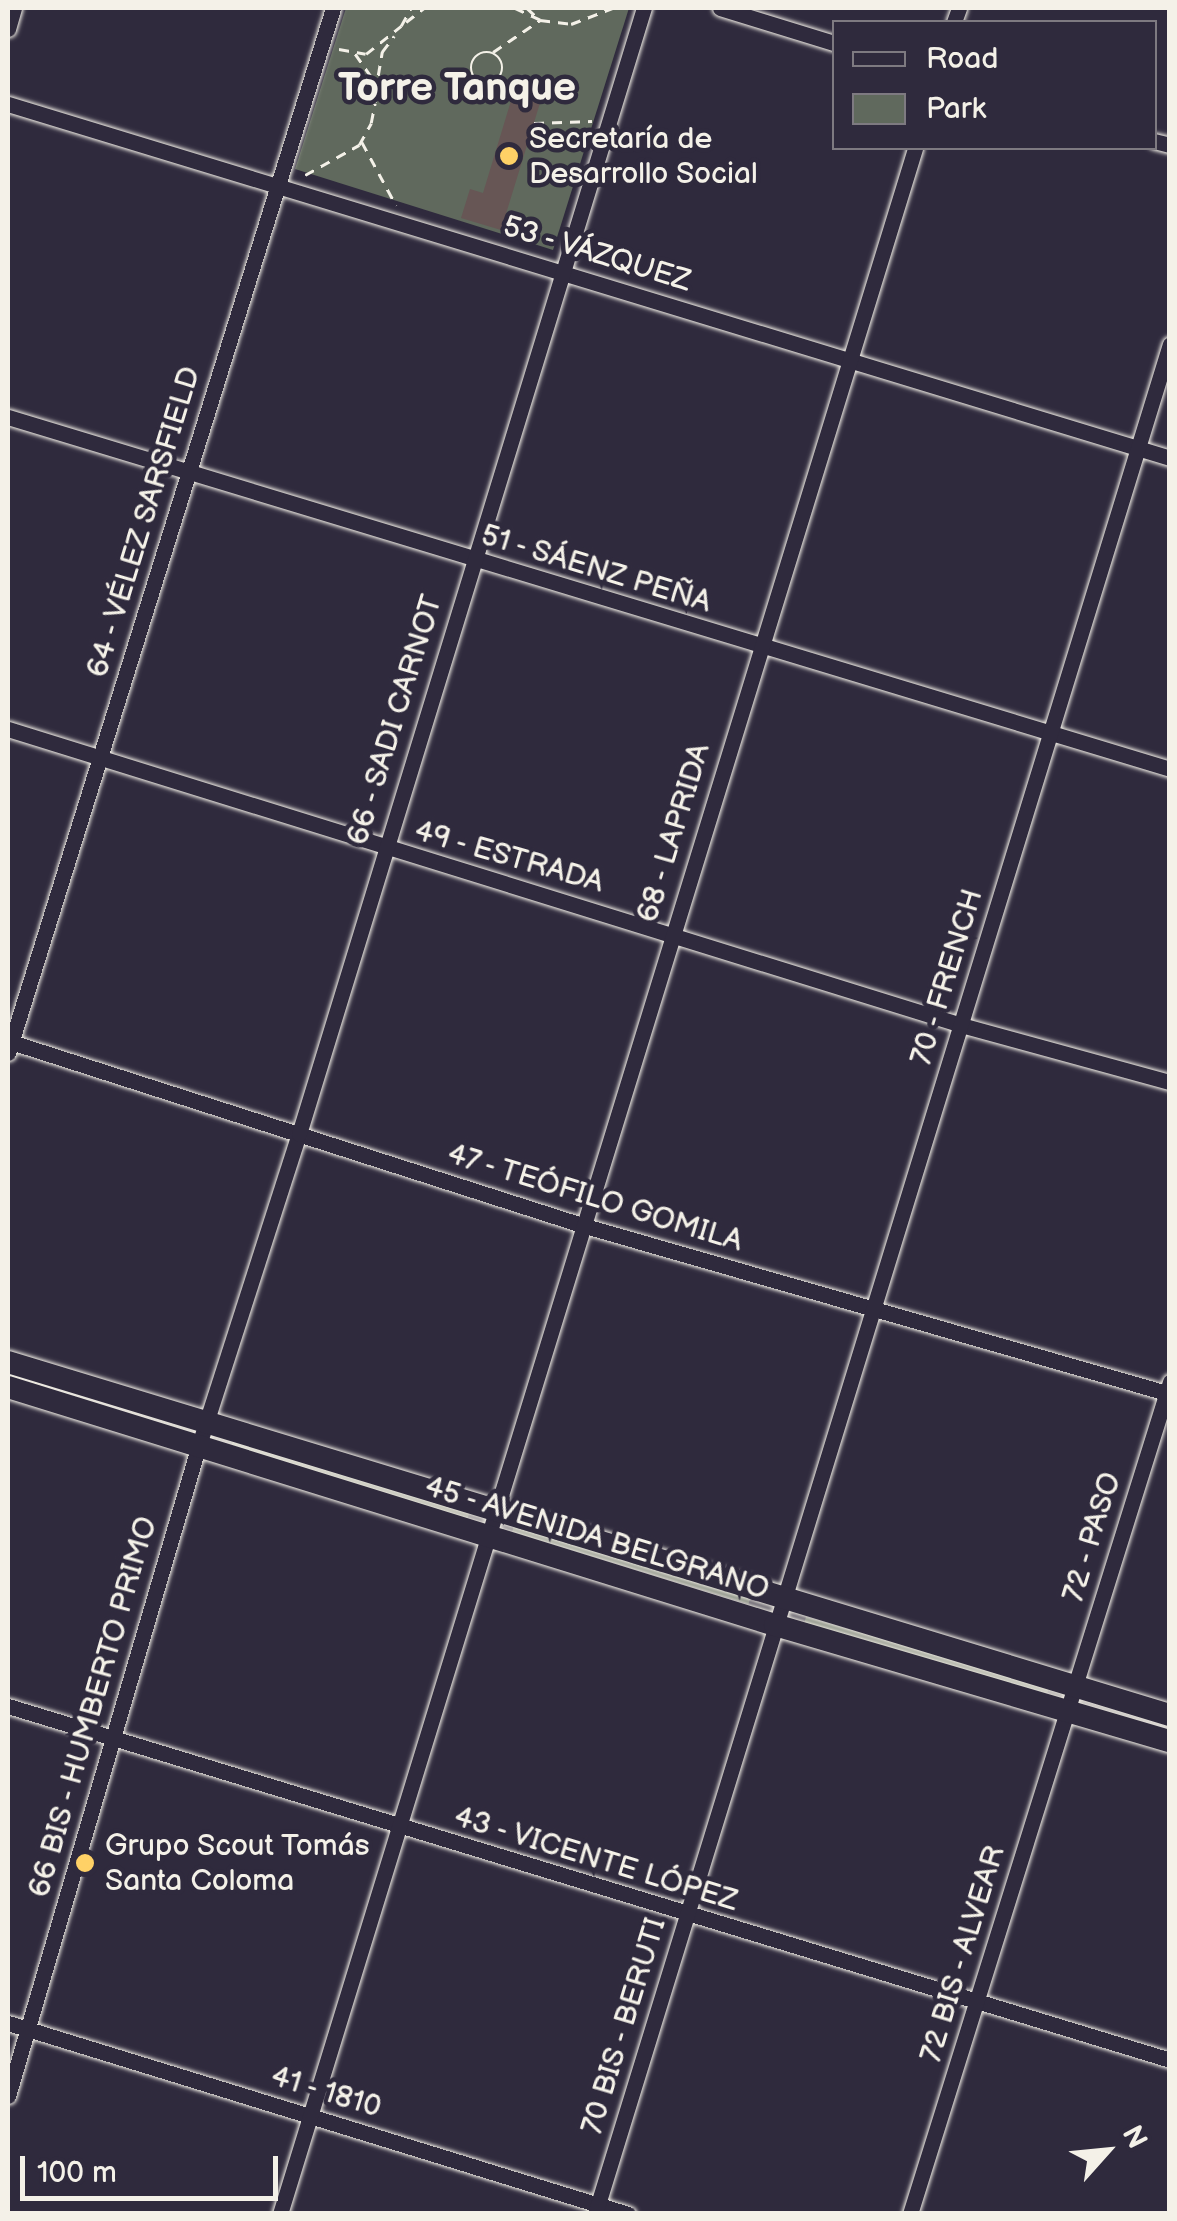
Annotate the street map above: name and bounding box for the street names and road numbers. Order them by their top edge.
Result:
street label: 53 - VÁZQUEZ [497,208,697,300]
street label: 64 - VÉLEZ SARSFIELD [79,360,209,684]
street label: 51 - SÁENZ PEÑA [475,516,717,622]
street label: 66 - SADI CARNOT [339,589,451,851]
street label: 68 - LAPRIDA [629,738,719,928]
street label: 49 - ESTRADA [409,813,609,901]
street label: 70 - FRENCH [903,884,991,1070]
street label: 47 - TEÓFILO GOMILA [441,1135,749,1261]
street label: 72 - PASO [1055,1467,1129,1607]
street label: 45 - AVENIDA BELGRANO [419,1468,775,1608]
street label: 66 BIS - HUMBERTO PRIMO [21,1511,165,1903]
street label: 43 - VICENTE LÓPEZ [448,1798,744,1920]
street label: 72 BIS - ALVEAR [913,1840,1013,2068]
street label: 70 BIS - BERUTI [574,1912,674,2140]
street label: 41 - 1810 [266,2058,386,2126]

